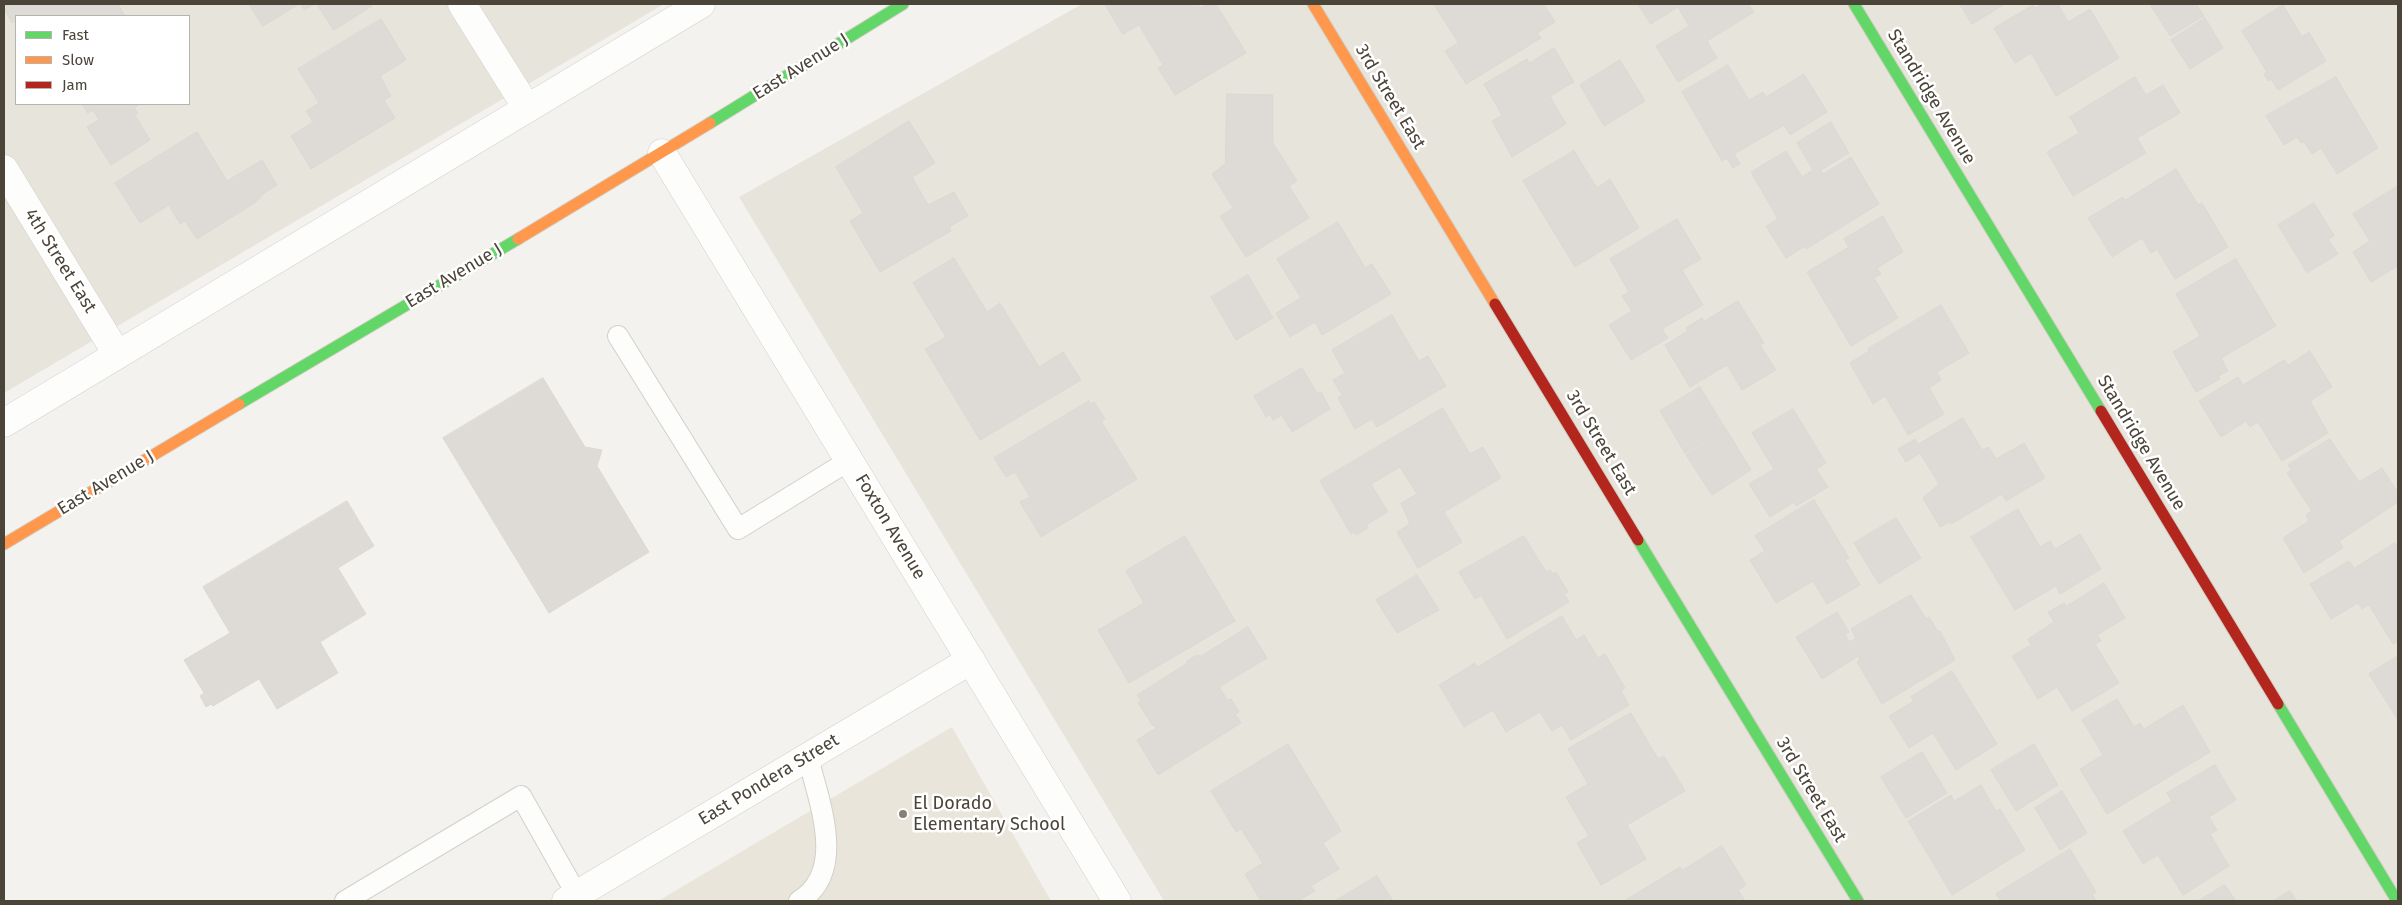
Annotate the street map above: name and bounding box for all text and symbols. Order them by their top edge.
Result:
legend [15,15,190,105]
text: Fast [62,26,89,44]
street label: Standridge Avenue [1882,26,1980,168]
street label: East Avenue J [749,29,853,105]
street label: 3rd Street East [1350,41,1430,153]
text: Slow [62,51,94,69]
text: Jam [62,76,88,94]
street label: 4th Street East [19,205,101,317]
street label: East Avenue J [402,239,506,313]
street label: Standridge Avenue [2092,372,2190,514]
street label: 3rd Street East [1561,387,1641,499]
street label: East Avenue J [54,446,158,520]
street label: Foxton Avenue [850,470,930,584]
street label: East Pondera Street [695,730,843,830]
street label: 3rd Street East [1771,734,1851,846]
place label: El Dorado Elementary School [913,793,1065,836]
marker: El Dorado Elementary School [897,808,909,820]

